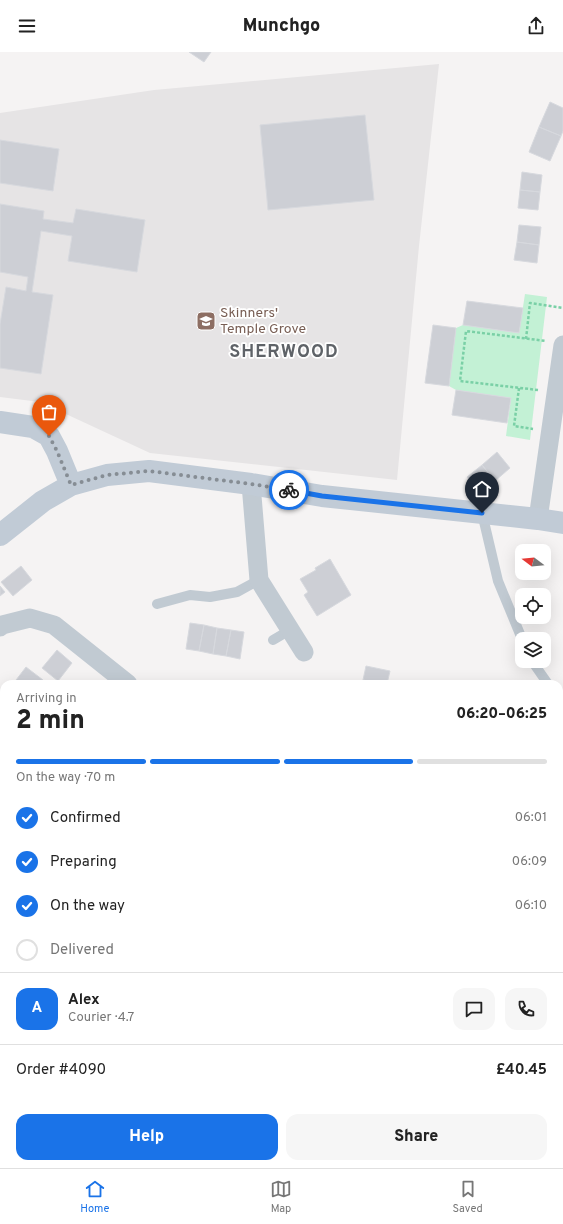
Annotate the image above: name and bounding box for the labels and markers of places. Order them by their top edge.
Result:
place label: Skinners' Temple Grove [220,305,306,338]
school or university icon: Skinners' Temple Grove [195,310,217,332]
pin [32,395,66,436]
pin [465,472,499,513]

